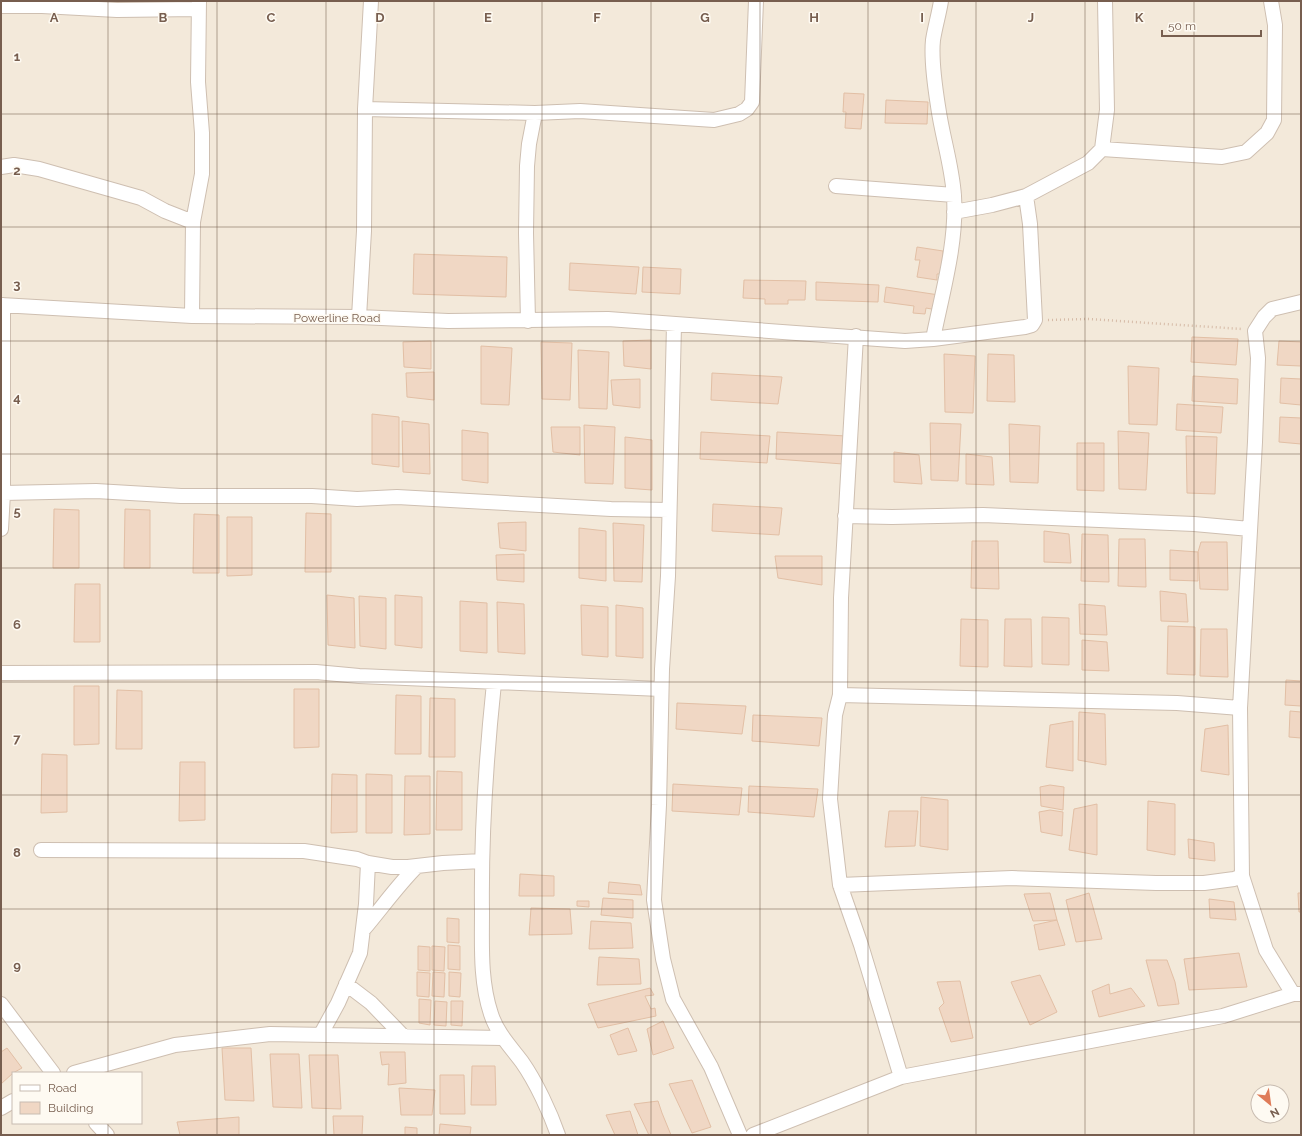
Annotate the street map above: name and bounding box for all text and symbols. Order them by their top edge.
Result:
text: A [50,10,59,25]
text: B [159,10,168,25]
text: C [267,10,276,25]
text: D [375,10,385,25]
text: E [484,10,492,25]
text: F [593,10,601,25]
text: G [700,10,710,25]
text: H [809,10,819,25]
text: I [920,10,924,25]
text: J [1028,10,1034,25]
text: K [1135,10,1144,25]
scale bar [1162,12,1261,38]
text: 50 m [1168,19,1196,33]
text: 1 [14,49,21,64]
text: 2 [13,163,21,178]
text: 3 [13,277,21,292]
street label: Powerline Road [294,311,380,325]
text: 4 [13,390,21,405]
text: 5 [13,504,21,519]
text: 6 [13,617,21,632]
text: 7 [13,731,21,746]
text: 8 [13,845,21,860]
text: 9 [13,958,21,973]
legend [12,1072,142,1124]
text: Road [48,1081,77,1095]
north arrow [1250,1084,1290,1124]
text: Building [48,1101,94,1115]
text: N [1268,1105,1281,1120]

